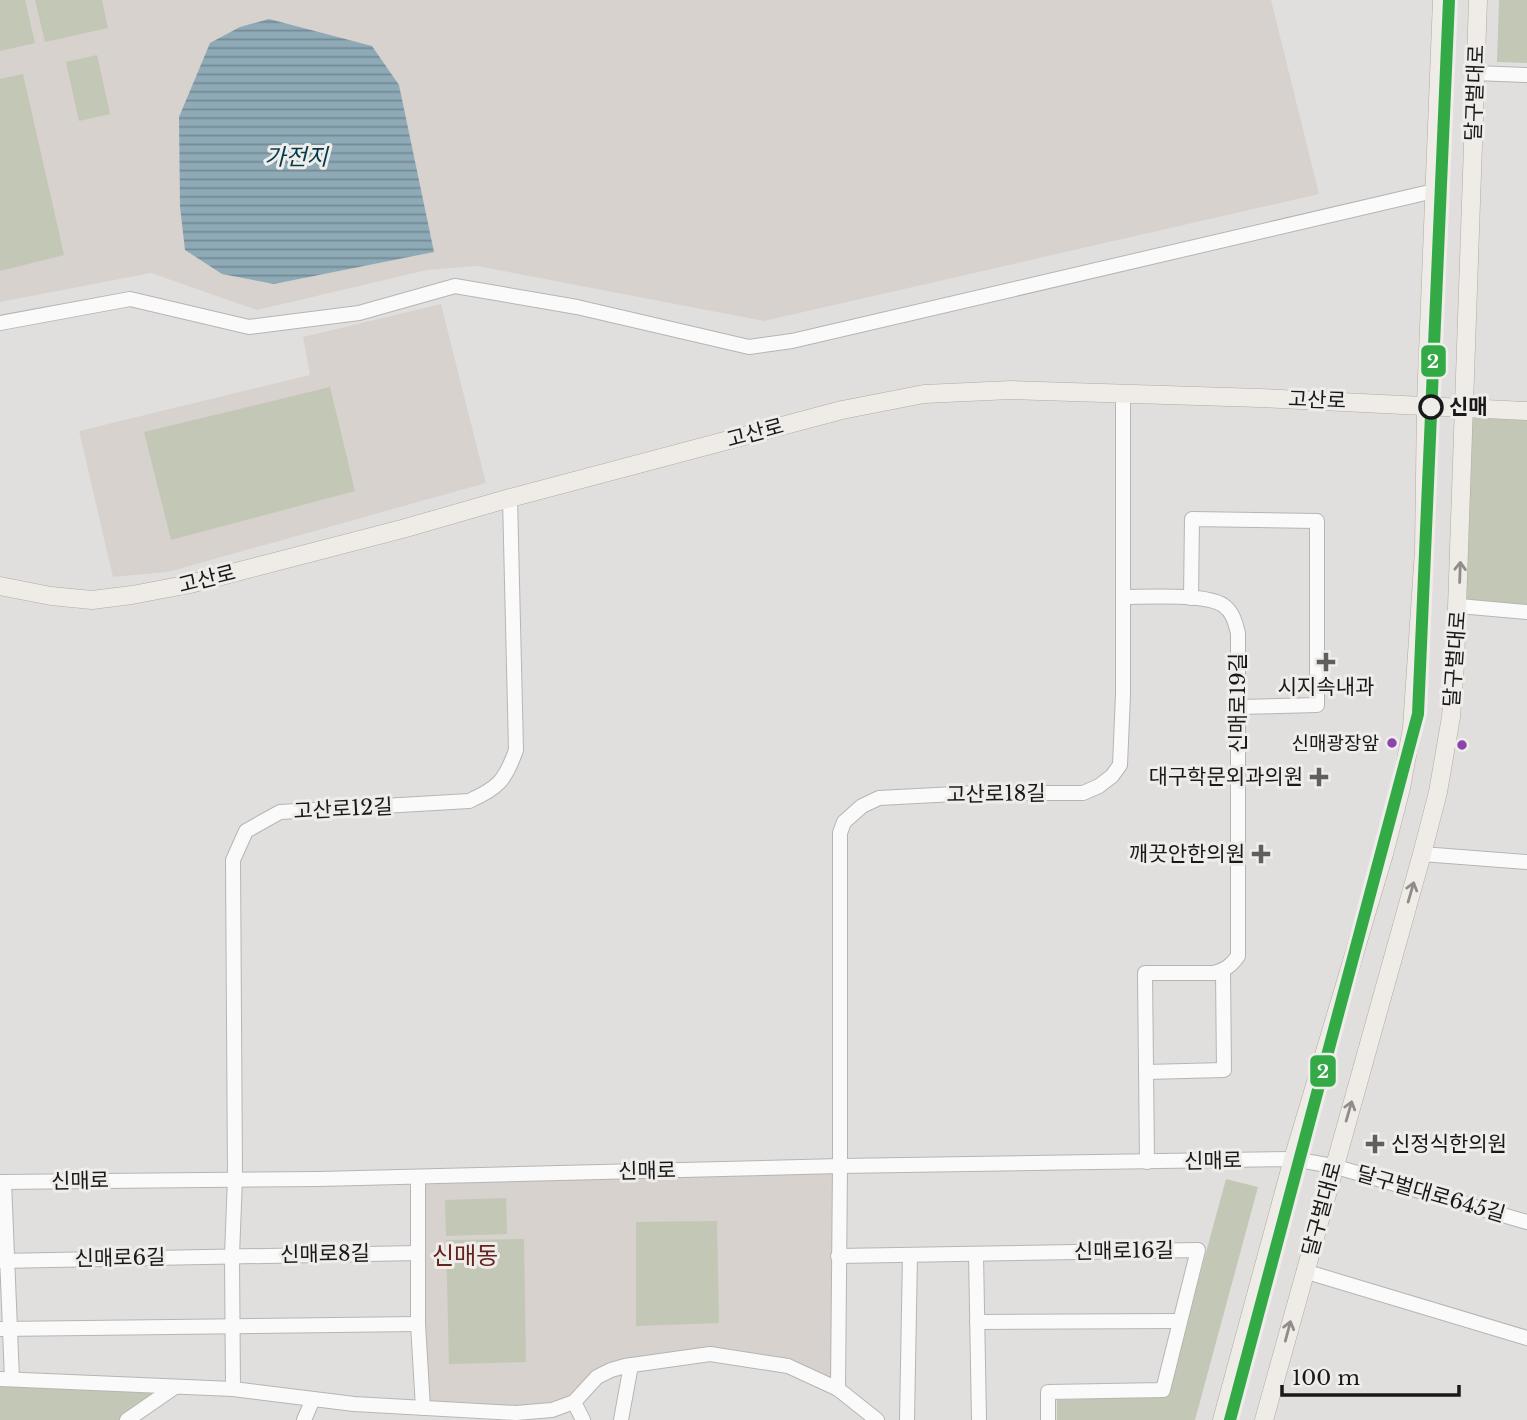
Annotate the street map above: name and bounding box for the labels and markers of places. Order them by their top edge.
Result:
place label: 신매 [1449,394,1488,420]
marker: 신매 [1419,395,1443,419]
marker: 시지속내과 [1316,652,1336,672]
place label: 시지속내과 [1278,674,1374,700]
place label: 신매광장앞 [1292,732,1380,755]
marker: 신매광장앞 [1385,736,1399,750]
unlabelled marker [1455,738,1469,752]
place label: 대구학문외과의원 [1148,764,1303,790]
marker: 대구학문외과의원 [1309,767,1329,787]
place label: 깨끗안한의원 [1129,841,1245,867]
marker: 깨끗안한의원 [1251,844,1271,864]
place label: 신정식한의원 [1391,1131,1507,1157]
marker: 신정식한의원 [1365,1134,1385,1154]

